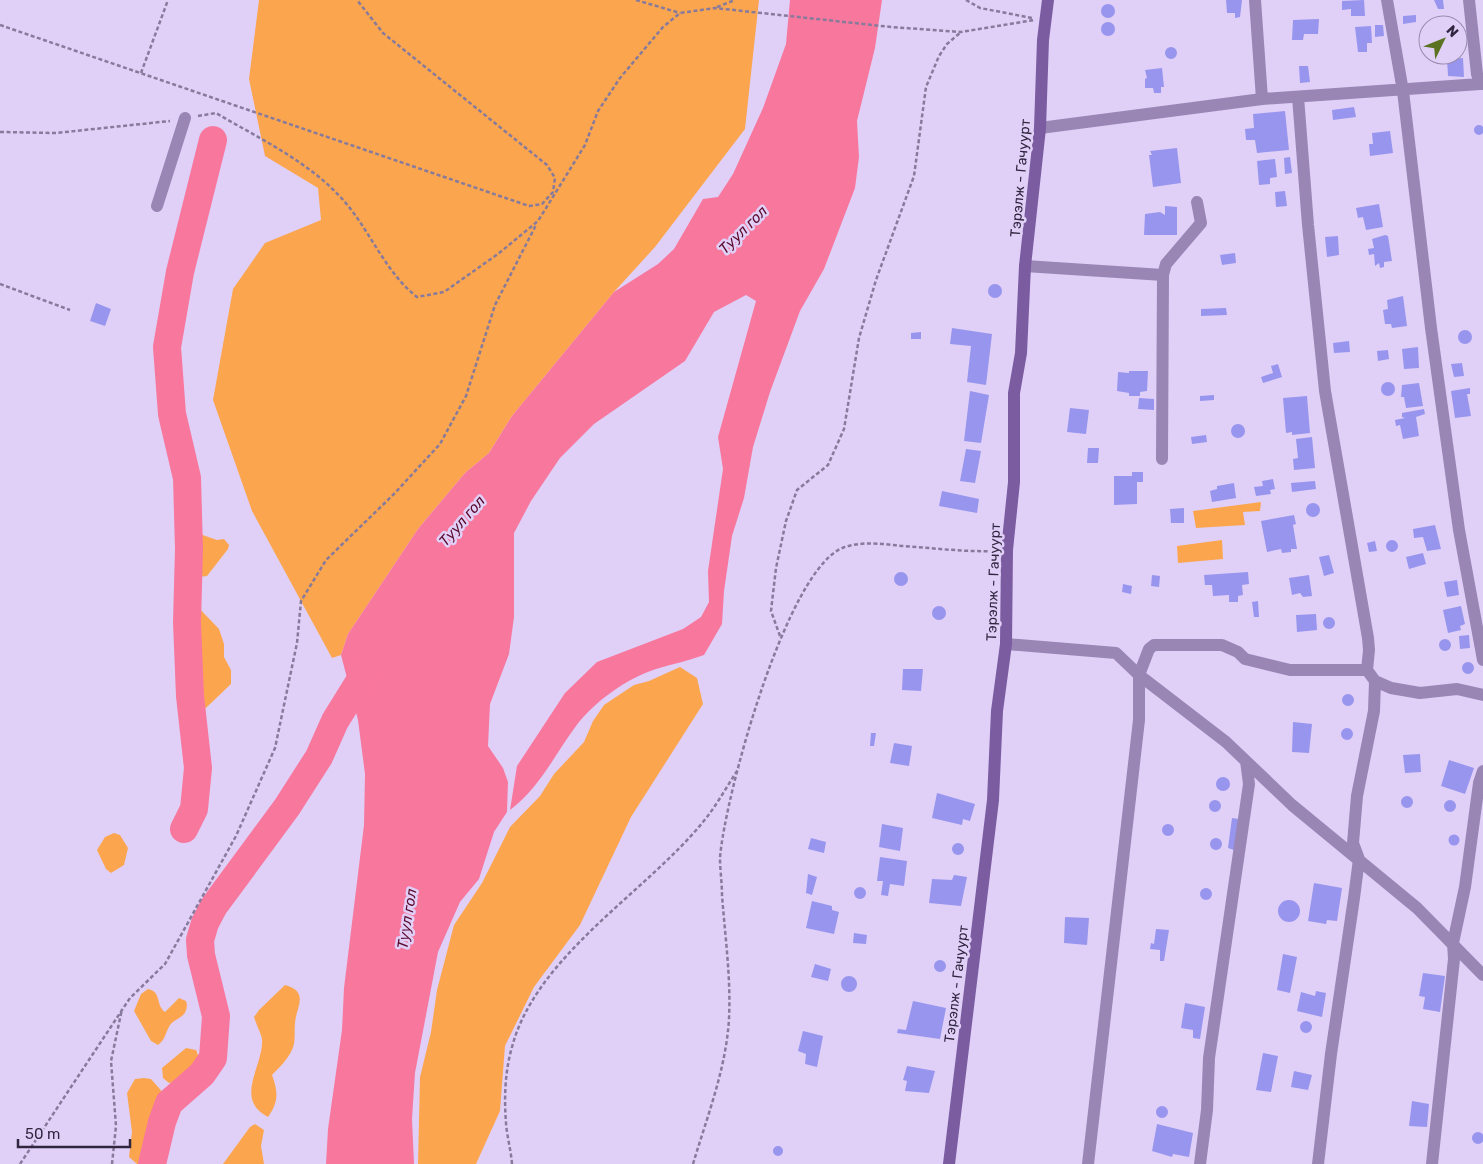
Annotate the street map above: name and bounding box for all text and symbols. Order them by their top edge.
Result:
north arrow [1418,15,1468,65]
text: N [1442,22,1462,41]
street label: Тэрэлж - Гачуурт [1007,118,1034,238]
water label: Туул гол [715,202,771,258]
water label: Туул гол [435,492,489,550]
street label: Тэрэлж - Гачуурт [983,523,1004,641]
water label: Туул гол [393,887,421,950]
street label: Тэрэлж - Гачуурт [941,924,972,1044]
scale bar [18,1116,130,1148]
text: 50 m [25,1125,60,1143]

